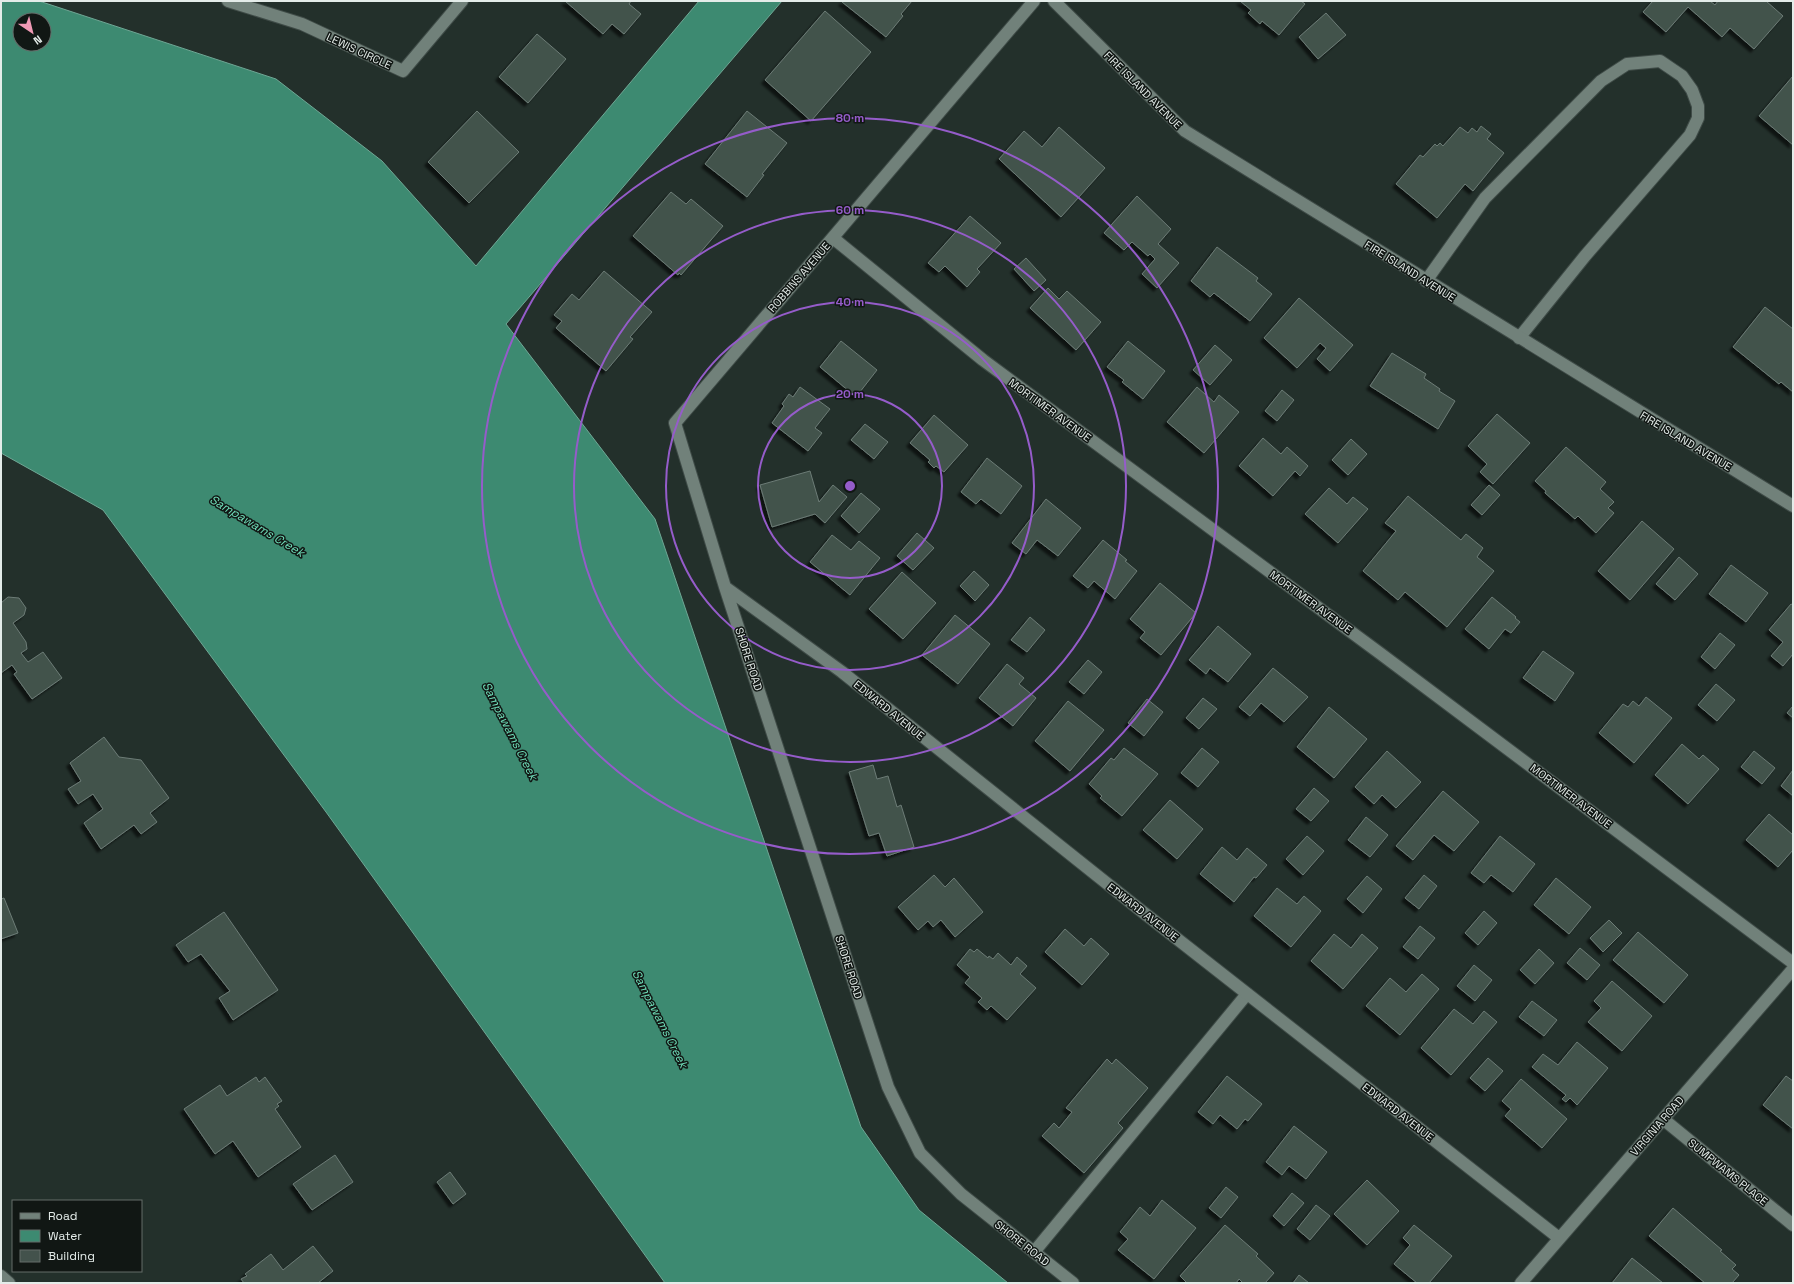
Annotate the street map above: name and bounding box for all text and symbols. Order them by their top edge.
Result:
north arrow [12,12,52,52]
street label: LEWIS CIRCLE [324,30,394,72]
text: N [31,32,45,48]
street label: FIRE ISLAND AVENUE [1101,48,1185,132]
text: 80 m [836,110,864,126]
text: 60 m [836,202,864,218]
street label: FIRE ISLAND AVENUE [1362,237,1458,305]
street label: ROBBINS AVENUE [765,239,833,315]
text: 40 m [836,294,864,310]
street label: MORTIMER AVENUE [1006,375,1094,445]
text: 20 m [836,386,864,402]
street label: FIRE ISLAND AVENUE [1638,408,1734,474]
centre of rings [843,479,857,493]
water label: Sampawams Creek [207,491,309,561]
street label: MORTIMER AVENUE [1267,567,1355,637]
street label: SHORE ROAD [732,626,766,692]
street label: EDWARD AVENUE [851,677,927,743]
water label: Sampawams Creek [478,679,542,784]
street label: MORTIMER AVENUE [1528,761,1614,831]
street label: EDWARD AVENUE [1104,880,1182,944]
street label: SHORE ROAD [832,934,866,1000]
water label: Sampawams Creek [628,967,692,1072]
street label: EDWARD AVENUE [1359,1080,1437,1144]
street label: VIRGINIA ROAD [1627,1093,1687,1159]
street label: SUMPWAMS PLACE [1685,1136,1771,1208]
legend [12,1200,142,1272]
text: Road [48,1208,77,1224]
street label: SHORE ROAD [992,1217,1052,1269]
text: Water [48,1228,82,1244]
text: Building [48,1248,95,1264]

